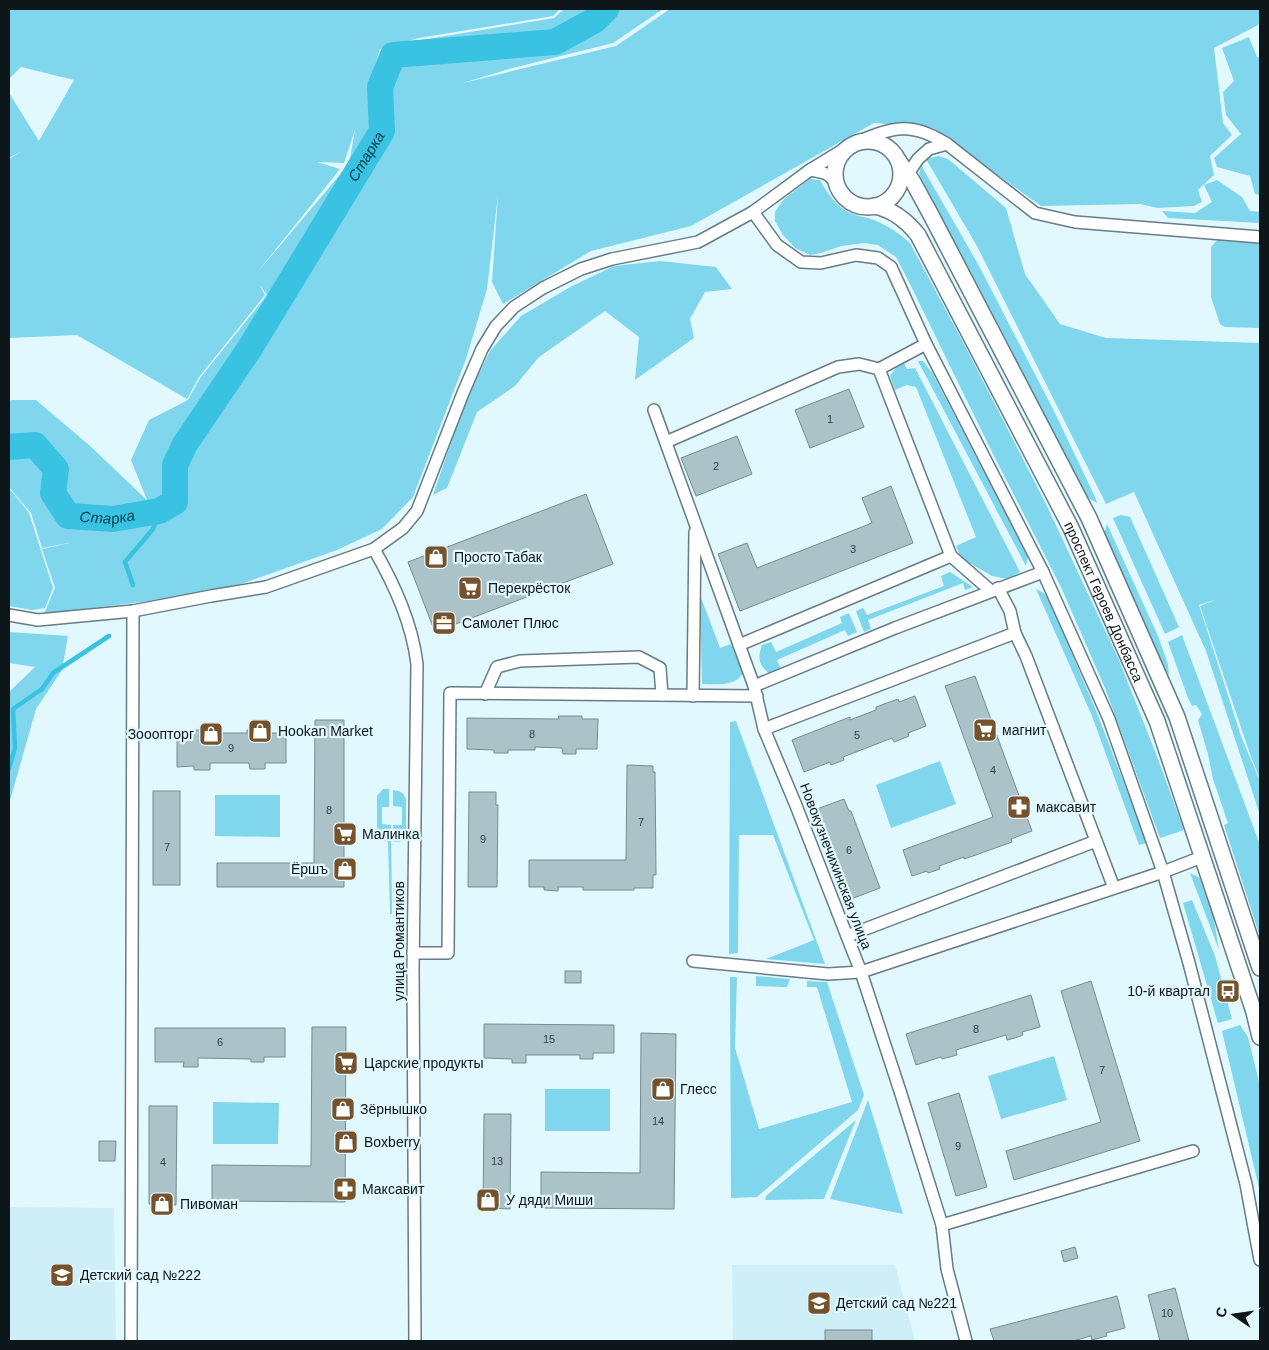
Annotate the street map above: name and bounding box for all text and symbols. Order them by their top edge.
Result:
water label: Старка [344,128,388,184]
house number: 1 [827,413,833,425]
house number: 2 [713,460,719,472]
water label: Старка [79,506,136,527]
street label: проспект Героев Донбасса [1061,519,1147,684]
house number: 3 [850,543,856,555]
shop icon: Просто Табак [423,544,449,570]
place label: Просто Табак [454,549,543,565]
supermarket icon: Перекрёсток [457,575,483,601]
place label: Перекрёсток [488,580,571,596]
office icon: Самолет Плюс [431,610,457,636]
place label: Самолет Плюс [462,615,559,631]
supermarket icon: магнит [972,717,998,743]
shop icon: Hookan Market [247,718,273,744]
shop icon: Зооопторг [198,721,224,747]
place label: магнит [1002,722,1047,738]
place label: Hookan Market [278,723,373,739]
place label: Зооопторг [128,726,194,742]
house number: 8 [529,728,535,740]
house number: 5 [854,729,860,741]
house number: 9 [228,742,234,754]
house number: 4 [990,764,996,776]
street label: Новокузнечихинская улица [797,781,875,951]
pharmacy icon: максавит [1006,794,1032,820]
place label: максавит [1036,799,1097,815]
house number: 8 [326,804,332,816]
house number: 7 [638,816,644,828]
supermarket icon: Малинка [332,821,358,847]
place label: Малинка [362,826,420,842]
house number: 9 [480,833,486,845]
house number: 7 [164,841,170,853]
house number: 6 [846,844,852,856]
shop icon: Ёршъ [332,856,358,882]
place label: Ёршъ [291,861,328,877]
street label: улица Романтиков [391,881,407,1001]
bus stop icon: 10-й квартал [1215,978,1241,1004]
place label: 10-й квартал [1127,983,1210,999]
house number: 8 [973,1023,979,1035]
house number: 15 [543,1033,555,1045]
house number: 6 [217,1036,223,1048]
supermarket icon: Царские продукты [333,1050,359,1076]
place label: Царские продукты [364,1055,484,1071]
house number: 7 [1099,1064,1105,1076]
shop icon: Глесс [650,1076,676,1102]
place label: Глесс [680,1081,717,1097]
shop icon: Зёрнышко [330,1096,356,1122]
place label: Зёрнышко [360,1101,427,1117]
house number: 14 [652,1115,664,1127]
shop icon: Boxberry [333,1129,359,1155]
place label: Boxberry [364,1134,420,1150]
house number: 9 [955,1140,961,1152]
house number: 13 [491,1155,503,1167]
house number: 4 [160,1156,166,1168]
pharmacy icon: Максавит [332,1176,358,1202]
place label: Максавит [362,1181,425,1197]
shop icon: У дяди Миши [475,1187,501,1213]
shop icon: Пивоман [149,1191,175,1217]
place label: У дяди Миши [506,1192,593,1208]
place label: Пивоман [180,1196,238,1212]
school or university icon: Детский сад №222 [49,1262,75,1288]
place label: Детский сад №222 [80,1267,201,1283]
school or university icon: Детский сад №221 [806,1290,832,1316]
north arrow [1209,1290,1259,1340]
place label: Детский сад №221 [836,1295,957,1311]
text: С [1212,1305,1230,1319]
house number: 10 [1161,1307,1173,1319]

